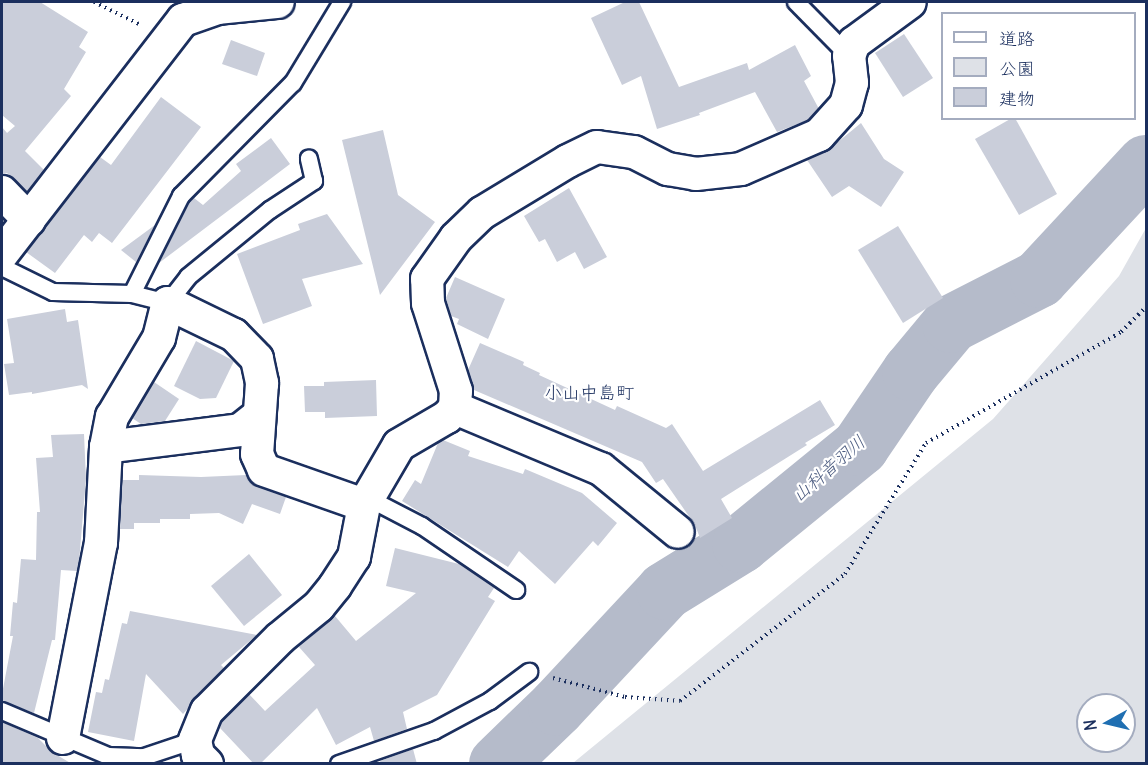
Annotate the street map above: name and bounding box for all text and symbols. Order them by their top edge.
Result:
legend [941,12,1136,120]
text: 道路 [999,27,1035,50]
text: 公園 [999,57,1035,80]
text: 建物 [999,87,1035,110]
district label: 小山中島町 [544,382,634,404]
water label: 山科音羽川 [788,431,870,507]
north arrow [1076,693,1136,753]
text: N [1079,718,1101,732]

